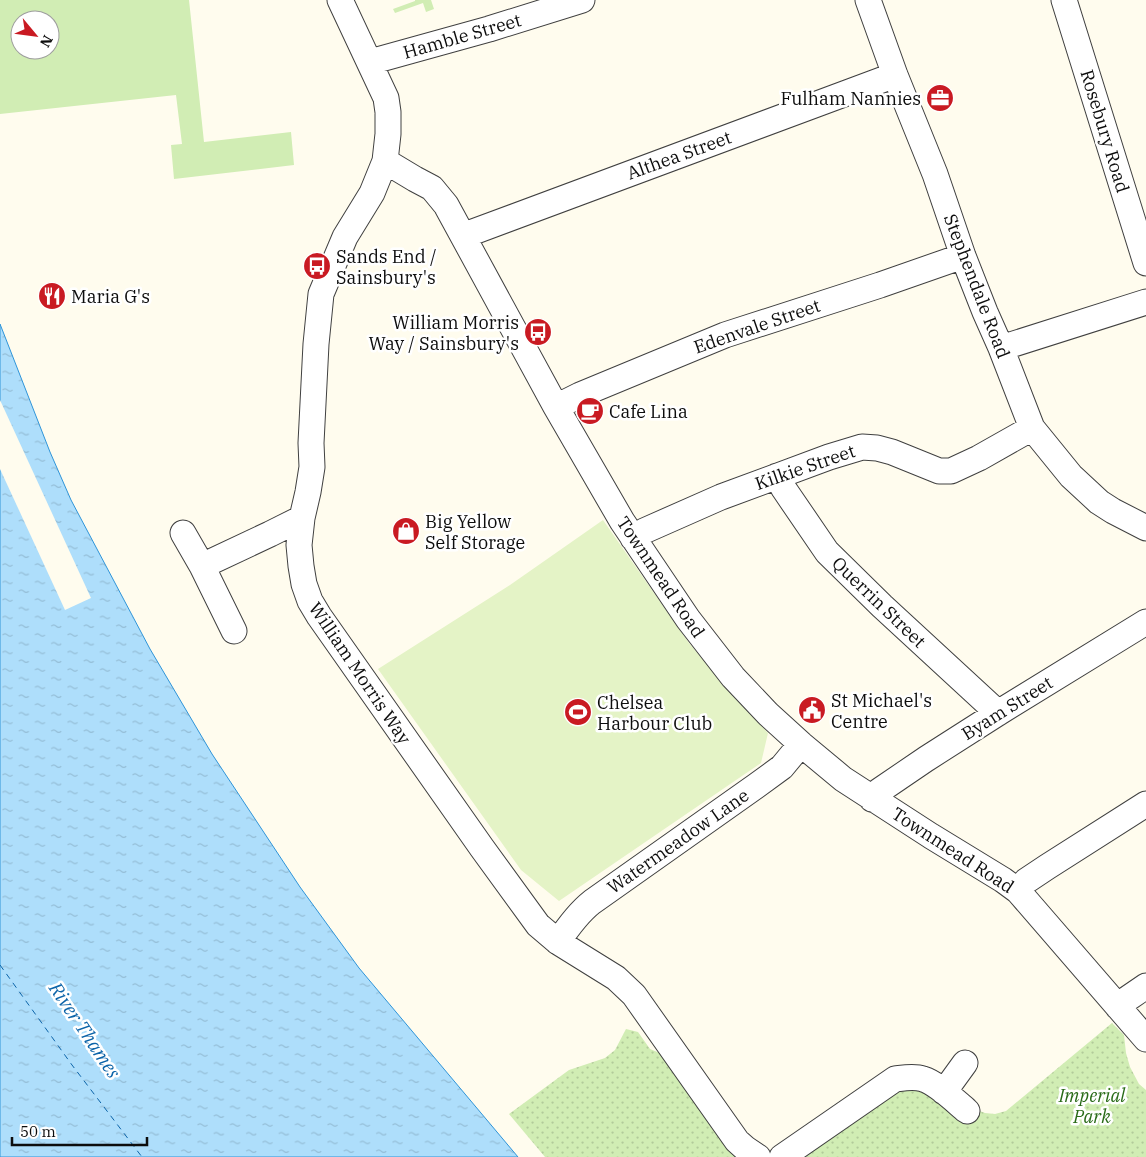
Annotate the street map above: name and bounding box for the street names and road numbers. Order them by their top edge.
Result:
street label: Hamble Street [400,8,524,64]
street label: Rosebury Road [1075,67,1135,195]
street label: Althea Street [624,125,734,185]
street label: Stephendale Road [939,210,1015,362]
street label: Edenvale Street [691,294,823,358]
street label: Kilkie Street [752,439,858,495]
street label: Townmead Road [612,512,710,642]
street label: Querrin Street [827,552,931,652]
street label: William Morris Way [304,598,416,749]
street label: Byam Street [957,671,1057,745]
street label: Watermeadow Lane [603,784,753,898]
street label: Townmead Road [887,802,1019,898]

